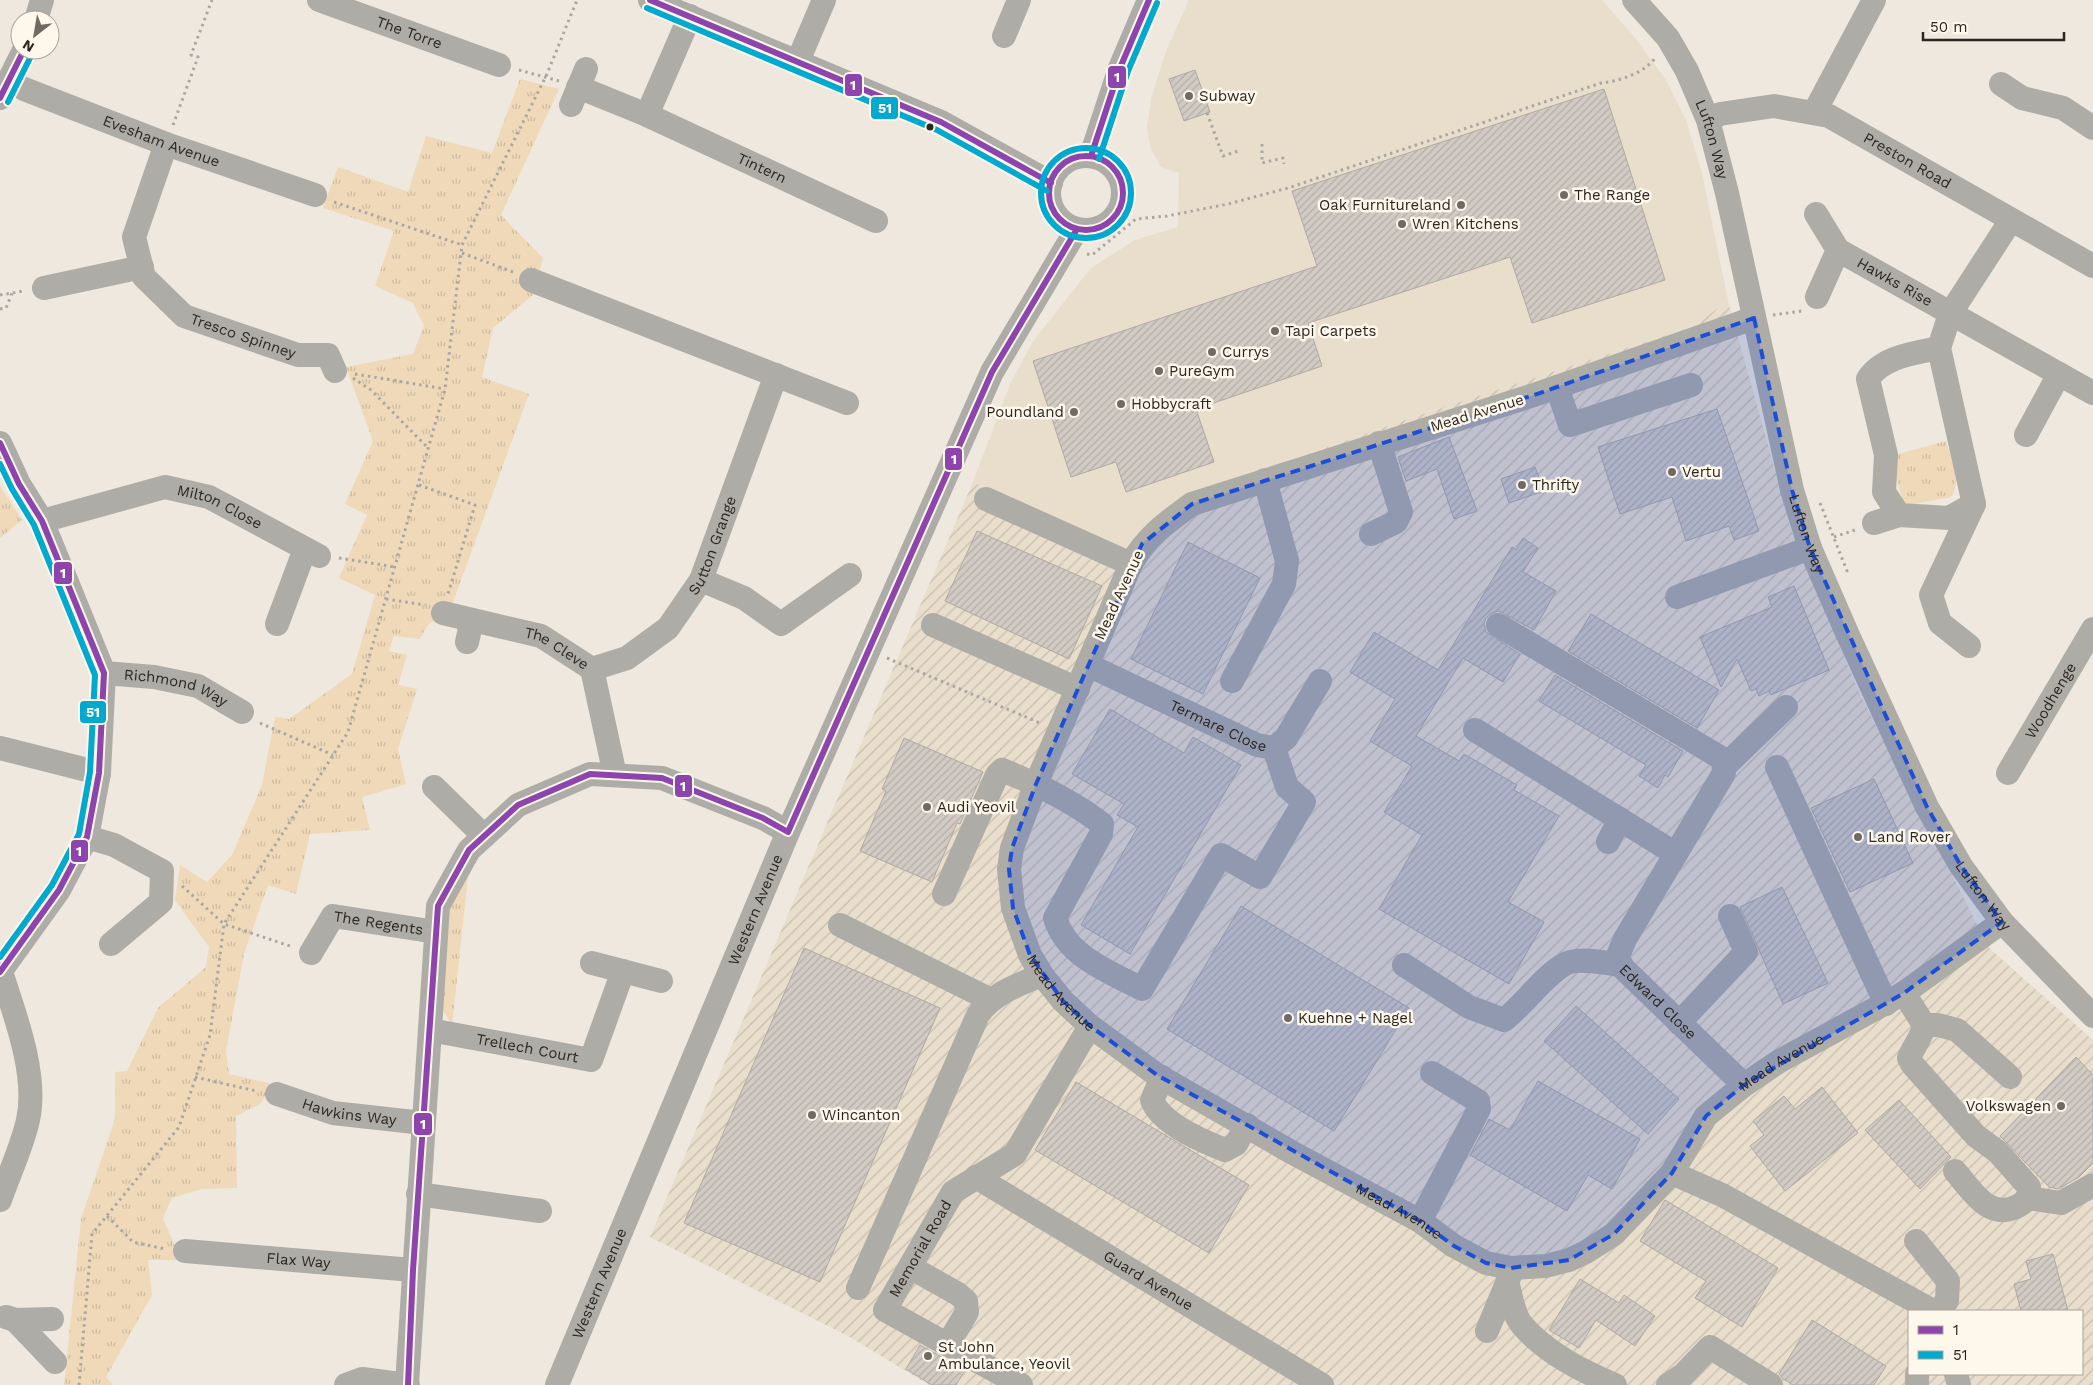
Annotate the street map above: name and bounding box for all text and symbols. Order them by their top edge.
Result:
north arrow [10,10,60,60]
scale bar [1923,10,2064,42]
street label: The Torre [374,13,445,53]
text: 50 m [1930,18,1967,36]
text: N [20,37,37,56]
line badge: 1 [1107,65,1127,89]
text: 1 [1114,69,1120,85]
line badge: 1 [844,73,863,97]
text: 1 [850,77,856,93]
place label: Subway [1199,87,1255,105]
marker: Subway [1183,90,1195,102]
line badge: 51 [870,96,899,120]
street label: Lufton Way [1691,97,1732,181]
text: 51 [878,100,892,116]
street label: Evesham Avenue [100,111,222,171]
unlabelled marker [925,122,935,132]
street label: Preston Road [1860,128,1954,193]
street label: Tintern [734,149,789,187]
place label: The Range [1574,186,1650,204]
marker: The Range [1558,189,1570,201]
place label: Oak Furnitureland [1319,196,1451,214]
marker: Oak Furnitureland [1455,199,1467,211]
place label: Wren Kitchens [1412,215,1519,233]
marker: Wren Kitchens [1396,218,1408,230]
street label: Hawks Rise [1854,253,1936,310]
street label: Tresco Spinney [188,310,299,363]
place label: Tapi Carpets [1285,322,1377,340]
marker: Tapi Carpets [1269,325,1281,337]
place label: Currys [1222,343,1269,361]
marker: Currys [1206,346,1218,358]
place label: PureGym [1169,362,1235,380]
marker: PureGym [1153,365,1165,377]
street label: Mead Avenue [1428,390,1526,436]
place label: Hobbycraft [1131,395,1212,413]
marker: Hobbycraft [1115,398,1127,410]
place label: Poundland [986,403,1064,421]
marker: Poundland [1068,406,1080,418]
line badge: 1 [944,447,963,471]
text: 1 [951,451,957,467]
place label: Vertu [1682,463,1721,481]
marker: Vertu [1666,466,1678,478]
place label: Thrifty [1532,476,1580,494]
marker: Thrifty [1516,479,1528,491]
street label: Milton Close [175,481,265,533]
street label: Lufton Way [1785,492,1829,576]
street label: Sutton Grange [684,494,740,599]
street label: Mead Avenue [1090,547,1148,643]
line badge: 1 [53,561,73,585]
text: 1 [60,565,66,581]
street label: The Cleve [523,623,592,674]
street label: Woodhenge [2021,659,2080,742]
street label: Richmond Way [123,666,231,711]
street label: Termare Close [1167,696,1268,756]
line badge: 51 [79,700,107,724]
text: 51 [86,704,100,720]
line badge: 1 [674,774,693,798]
text: 1 [680,778,686,794]
place label: Audi Yeovil [937,798,1016,816]
marker: Audi Yeovil [921,801,933,813]
place label: Land Rover [1868,828,1951,846]
marker: Land Rover [1852,831,1864,843]
line badge: 1 [70,839,89,863]
text: 1 [76,843,82,859]
street label: Western Avenue [724,852,787,968]
street label: Lufton Way [1951,857,2015,935]
street label: The Regents [332,907,424,939]
street label: Mead Avenue [1023,951,1099,1035]
street label: Edward Close [1616,960,1700,1043]
place label: Kuehne + Nagel [1298,1009,1413,1027]
marker: Kuehne + Nagel [1282,1012,1294,1024]
street label: Trellech Court [475,1030,581,1067]
street label: Mead Avenue [1735,1030,1827,1095]
street label: Hawkins Way [300,1094,398,1129]
place label: Volkswagen [1966,1097,2051,1115]
marker: Volkswagen [2055,1100,2067,1112]
place label: Wincanton [822,1106,900,1124]
marker: Wincanton [806,1109,818,1121]
line badge: 1 [413,1112,433,1136]
text: 1 [420,1116,426,1132]
street label: Mead Avenue [1353,1179,1446,1243]
street label: Memorial Road [885,1197,955,1301]
street label: Western Avenue [568,1225,631,1342]
street label: Guard Avenue [1100,1247,1196,1314]
street label: Flax Way [266,1249,332,1272]
legend [1908,1310,2083,1375]
text: 1 [1953,1321,1959,1339]
place label: St John Ambulance, Yeovil [938,1338,1071,1373]
text: 51 [1953,1346,1968,1364]
marker: St John Ambulance, Yeovil [922,1350,934,1362]

